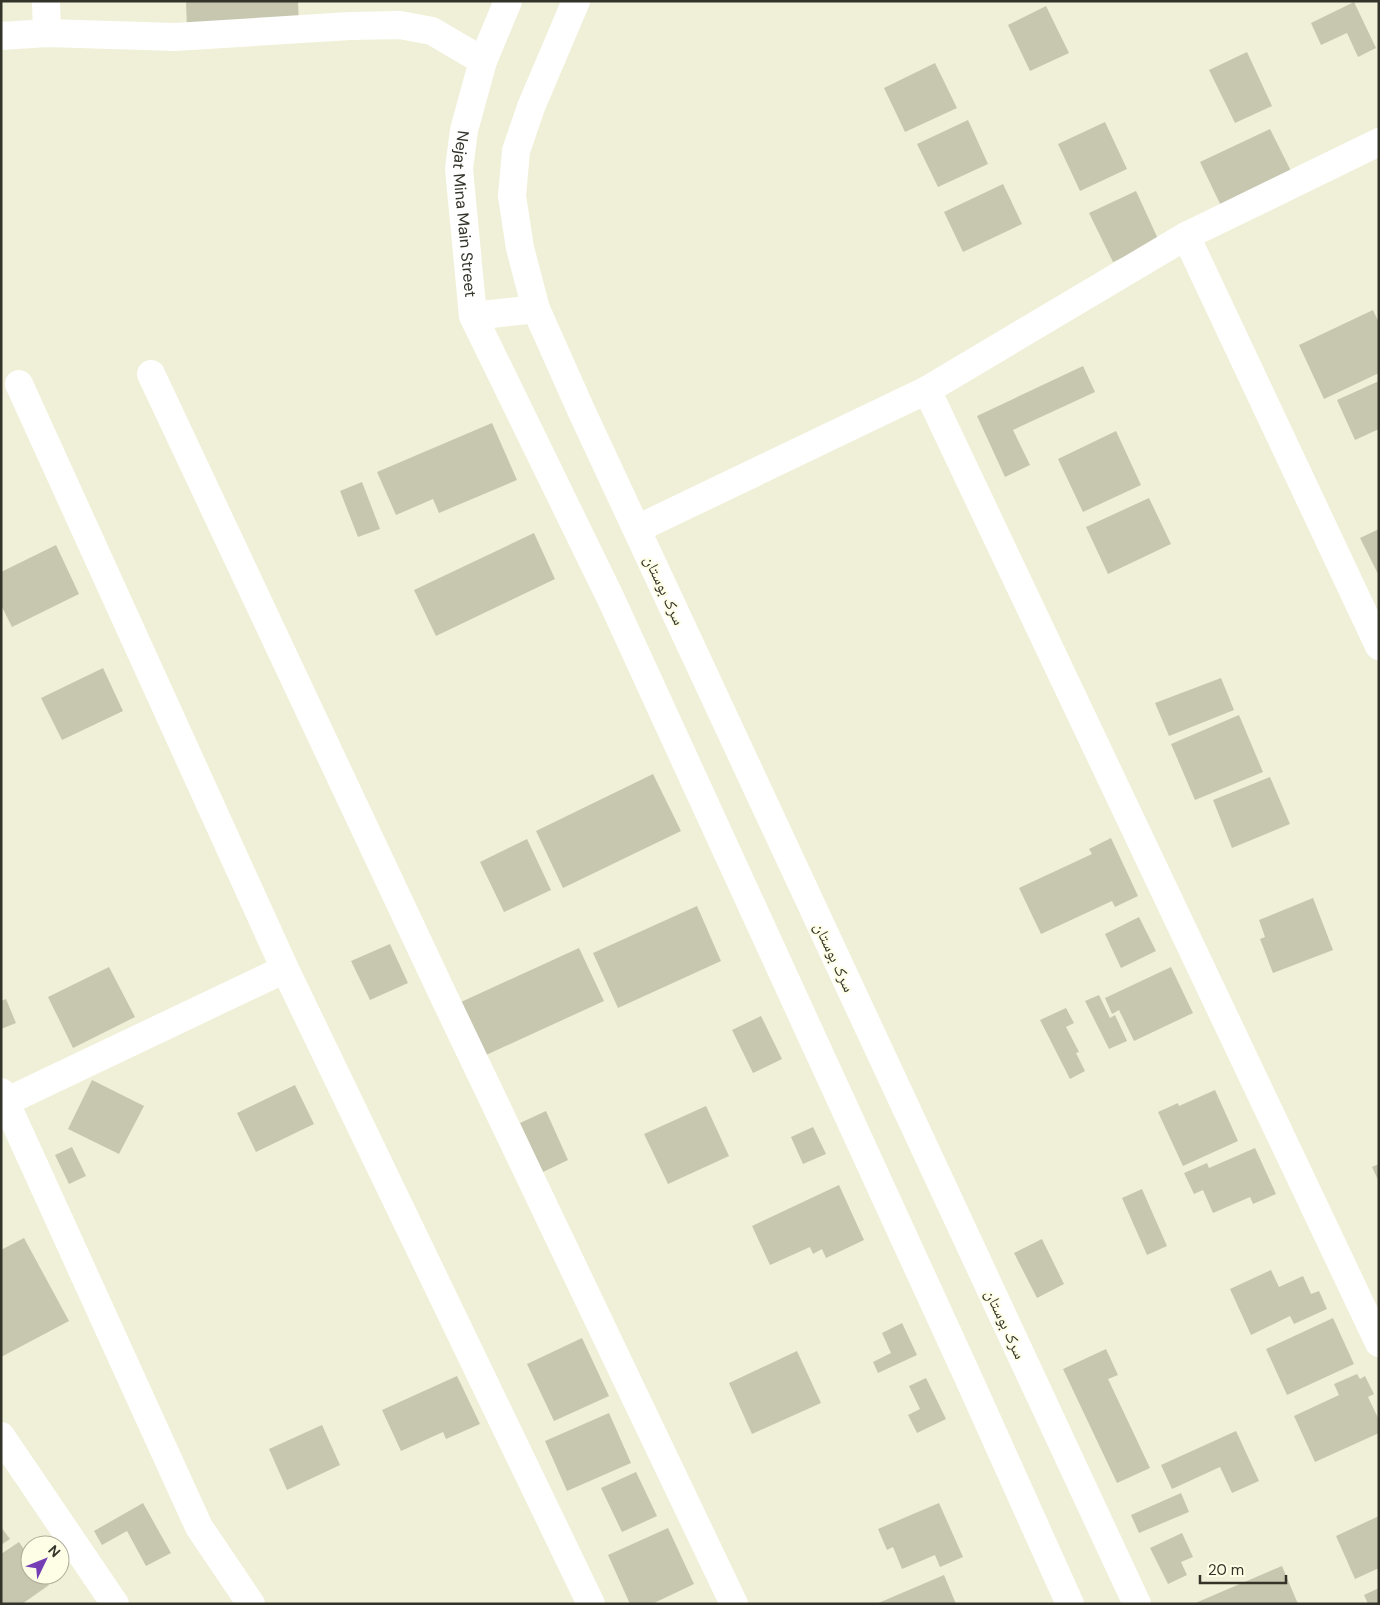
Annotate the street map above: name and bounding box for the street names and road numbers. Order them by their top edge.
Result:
street label: Nejat Mina Main Street [448,129,481,298]
street label: سرک بوستان [639,552,690,628]
street label: سرک بوستان [809,919,860,995]
street label: سرک بوستان [980,1286,1031,1362]

